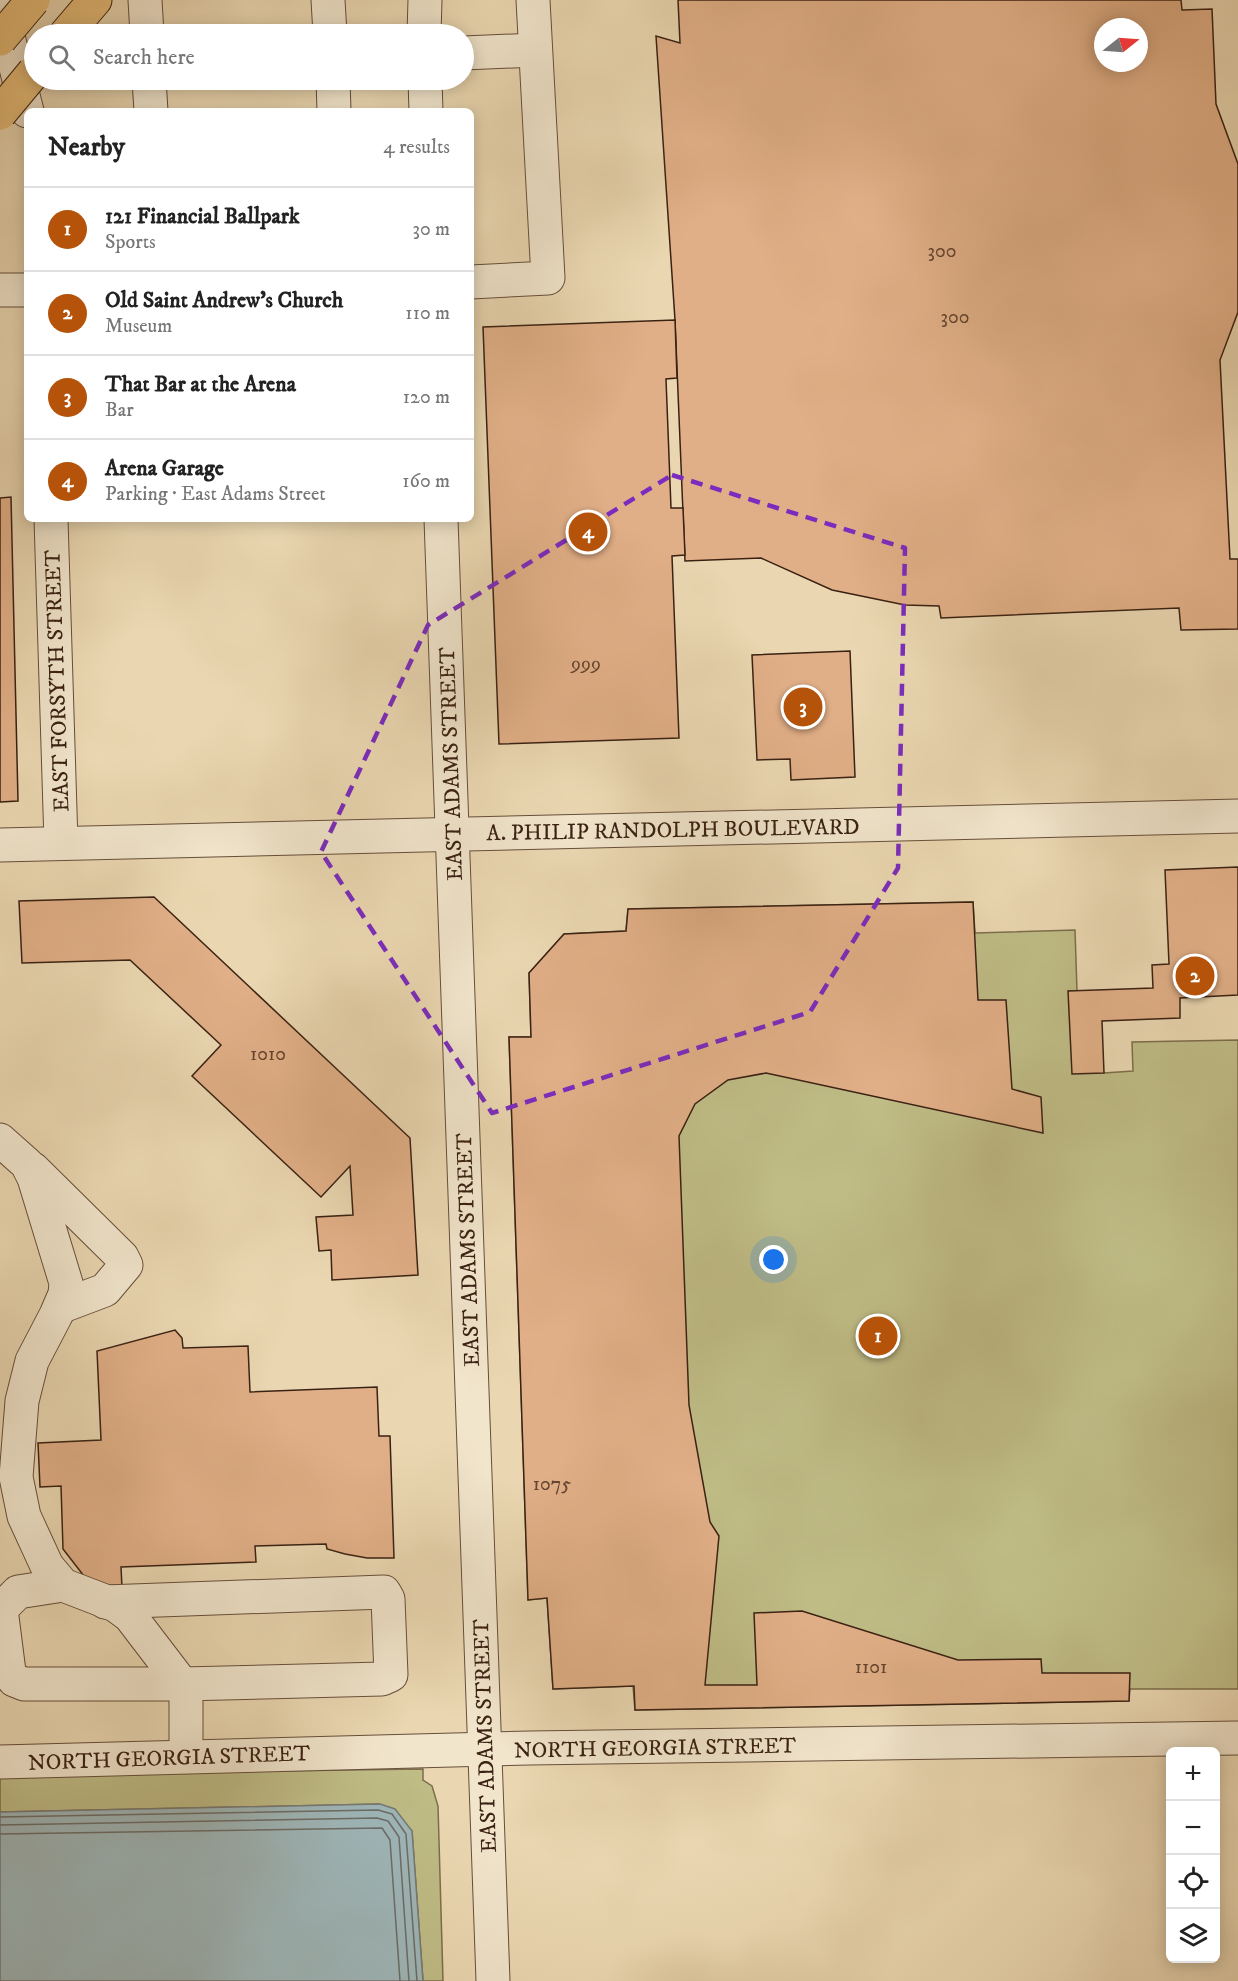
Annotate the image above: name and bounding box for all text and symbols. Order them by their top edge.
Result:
north arrow [1094,18,1148,72]
search box [24,24,474,90]
icon: search [45,41,78,74]
text: Search here [93,44,195,71]
text: Nearby [48,131,125,164]
text: 4 results [383,135,450,160]
text: 121 Financial Ballpark [105,203,300,230]
text: 1 [64,217,71,242]
text: 30 m [412,217,450,242]
text: Sports [105,230,156,255]
house number: 300 [928,239,956,264]
text: Old Saint Andrew's Church [105,287,343,314]
text: 2 [63,301,72,326]
text: 110 m [405,301,450,326]
house number: 300 [941,305,969,330]
text: Museum [105,314,172,339]
text: That Bar at the Arena [105,371,296,398]
text: 3 [64,385,71,410]
text: 120 m [403,385,450,410]
text: Bar [105,398,134,423]
text: Arena Garage [105,455,224,482]
text: 4 [62,469,73,494]
text: 160 m [402,469,450,494]
text: Parking · East Adams Street [105,482,326,507]
pin: 4 [568,510,608,554]
street label: EAST FORSYTH STREET [39,549,76,812]
street label: EAST ADAMS STREET [434,646,469,881]
house number: 999 [570,652,601,677]
pin: 3 [784,684,822,730]
street label: A. PHILIP RANDOLPH BOULEVARD [486,814,860,847]
pin: 2 [1176,954,1214,998]
house number: 1010 [250,1042,286,1067]
street label: EAST ADAMS STREET [451,1132,486,1367]
your location [759,1245,788,1274]
pin: 1 [858,1314,898,1358]
house number: 1075 [533,1472,571,1497]
street label: EAST ADAMS STREET [468,1618,503,1853]
house number: 1101 [855,1655,887,1680]
street label: NORTH GEORGIA STREET [514,1733,797,1764]
street label: NORTH GEORGIA STREET [28,1740,311,1777]
map controls [1166,1747,1220,1963]
button: + [1166,1747,1220,1801]
button: − [1166,1801,1220,1855]
button: locate [1166,1855,1220,1909]
button: layers [1166,1909,1220,1963]

